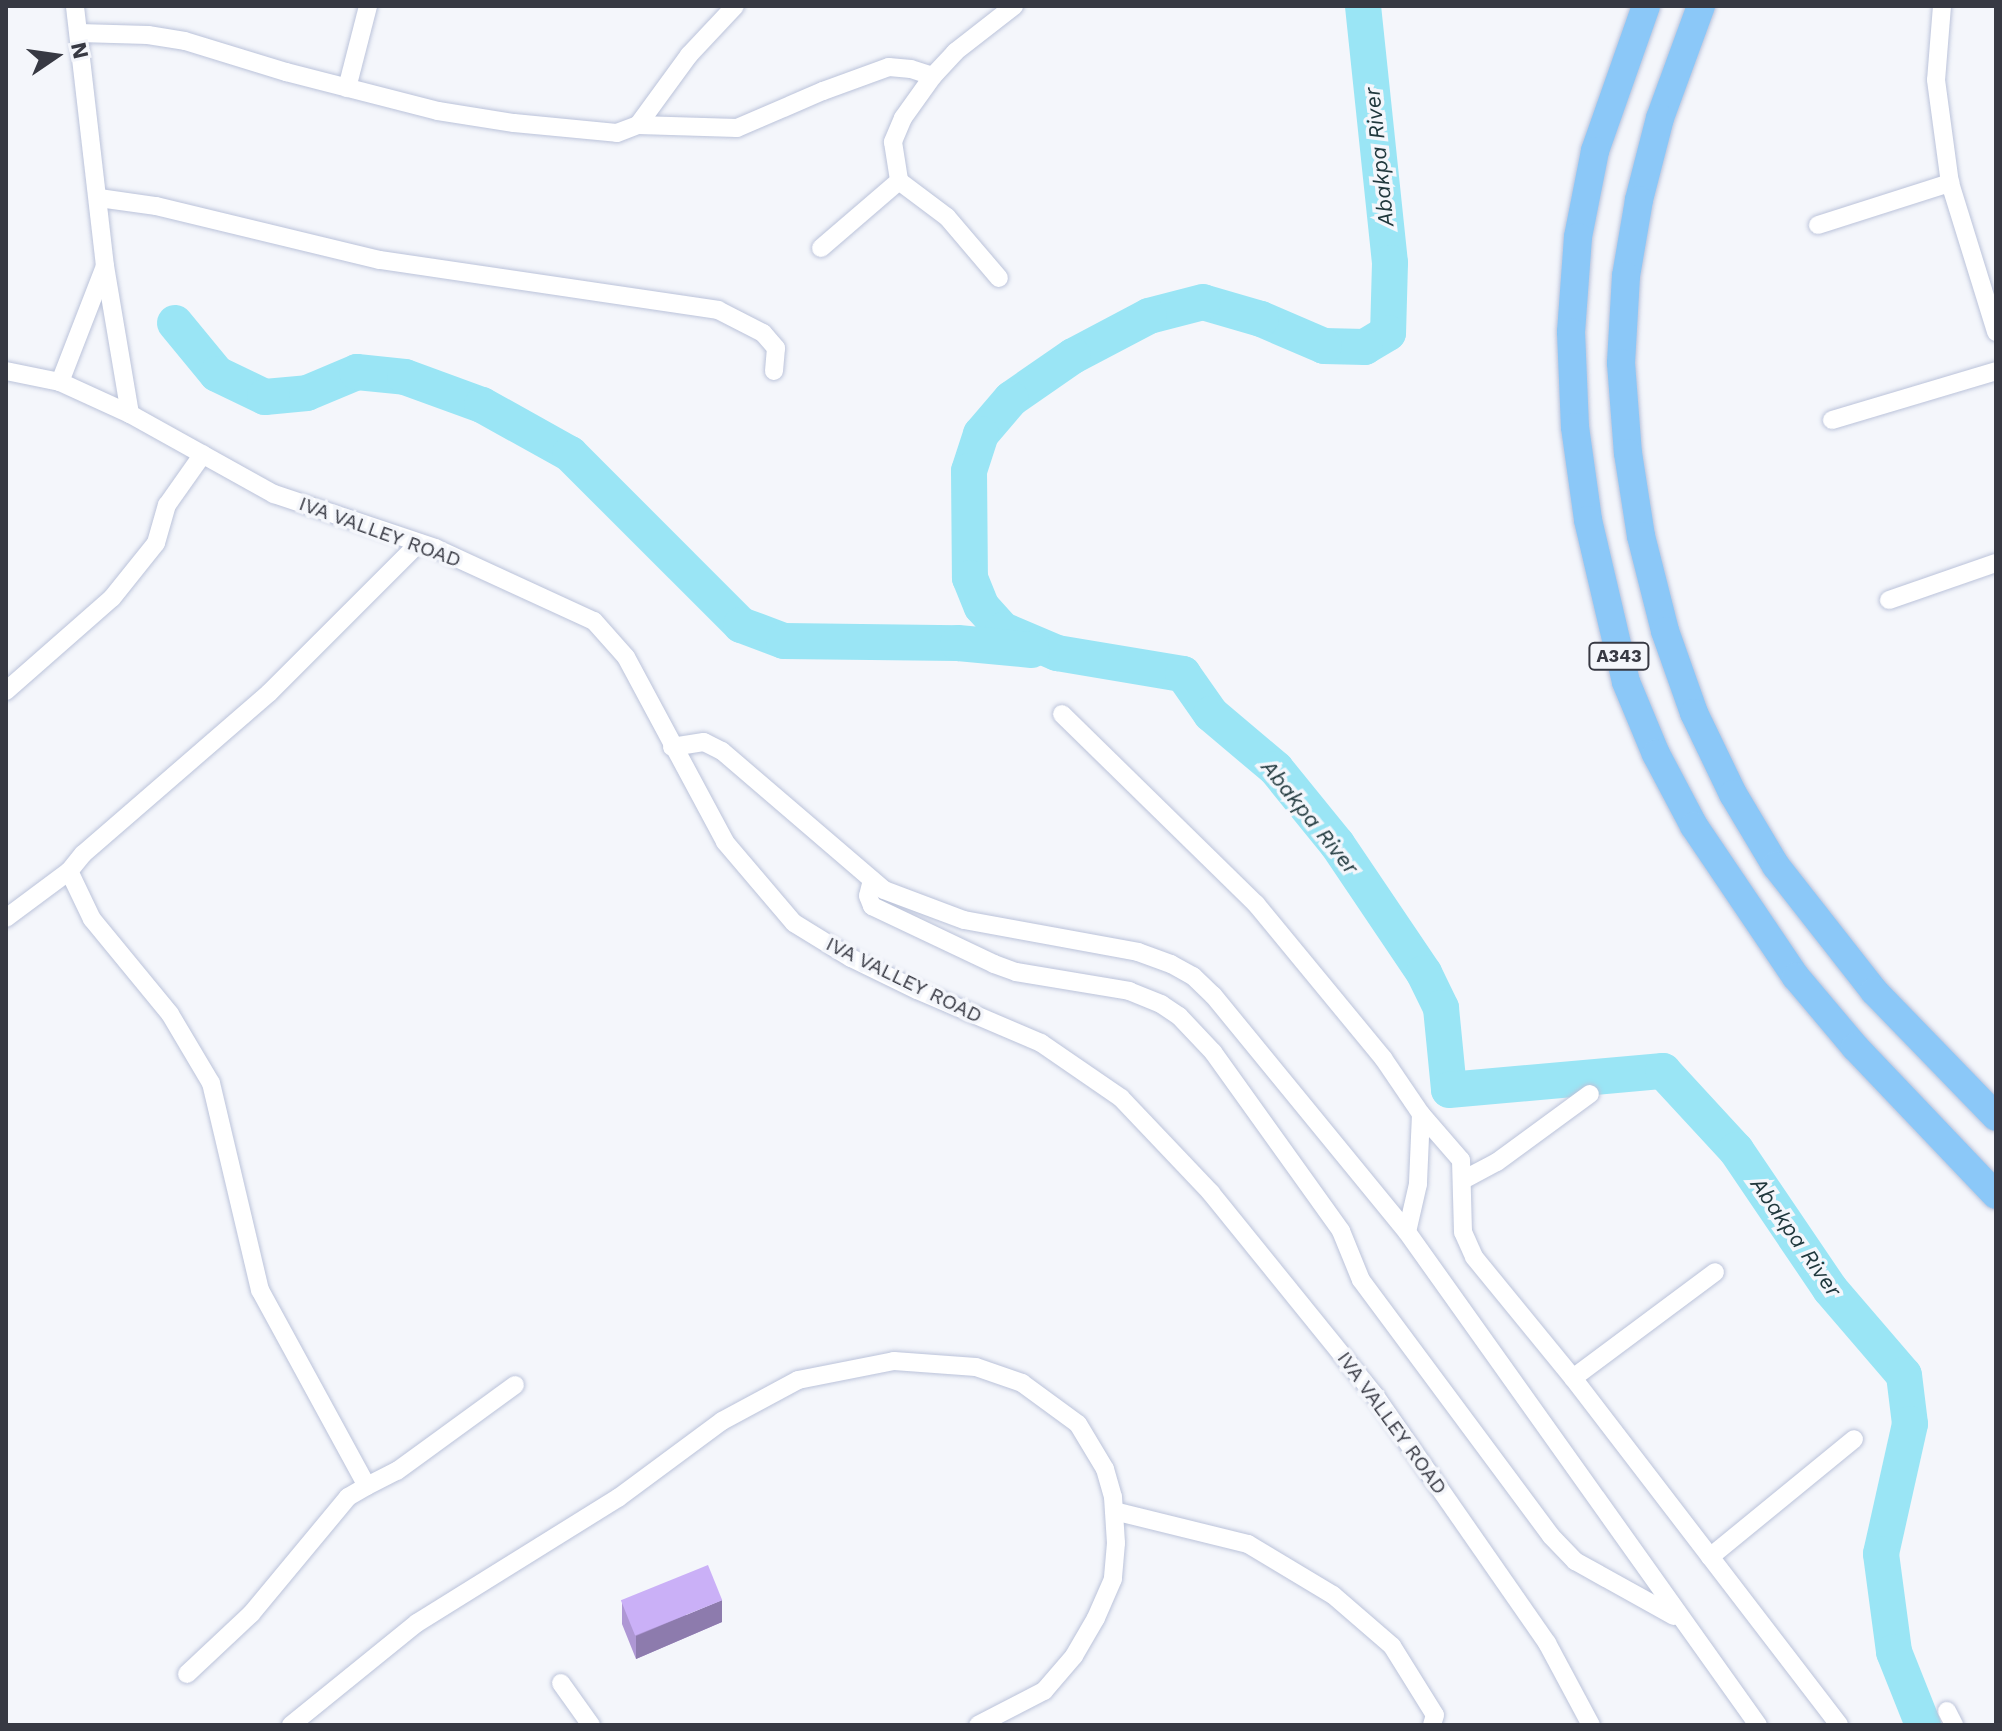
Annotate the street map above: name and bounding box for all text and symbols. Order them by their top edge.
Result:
north arrow [16,16,96,96]
text: N [66,40,94,61]
water label: Abakpa River [1359,86,1399,228]
street label: IVA VALLEY ROAD [295,491,465,573]
road number: A343 [1587,642,1651,670]
water label: Abakpa River [1256,754,1364,880]
street label: IVA VALLEY ROAD [821,931,987,1029]
water label: Abakpa River [1745,1172,1847,1302]
street label: IVA VALLEY ROAD [1331,1346,1453,1500]

